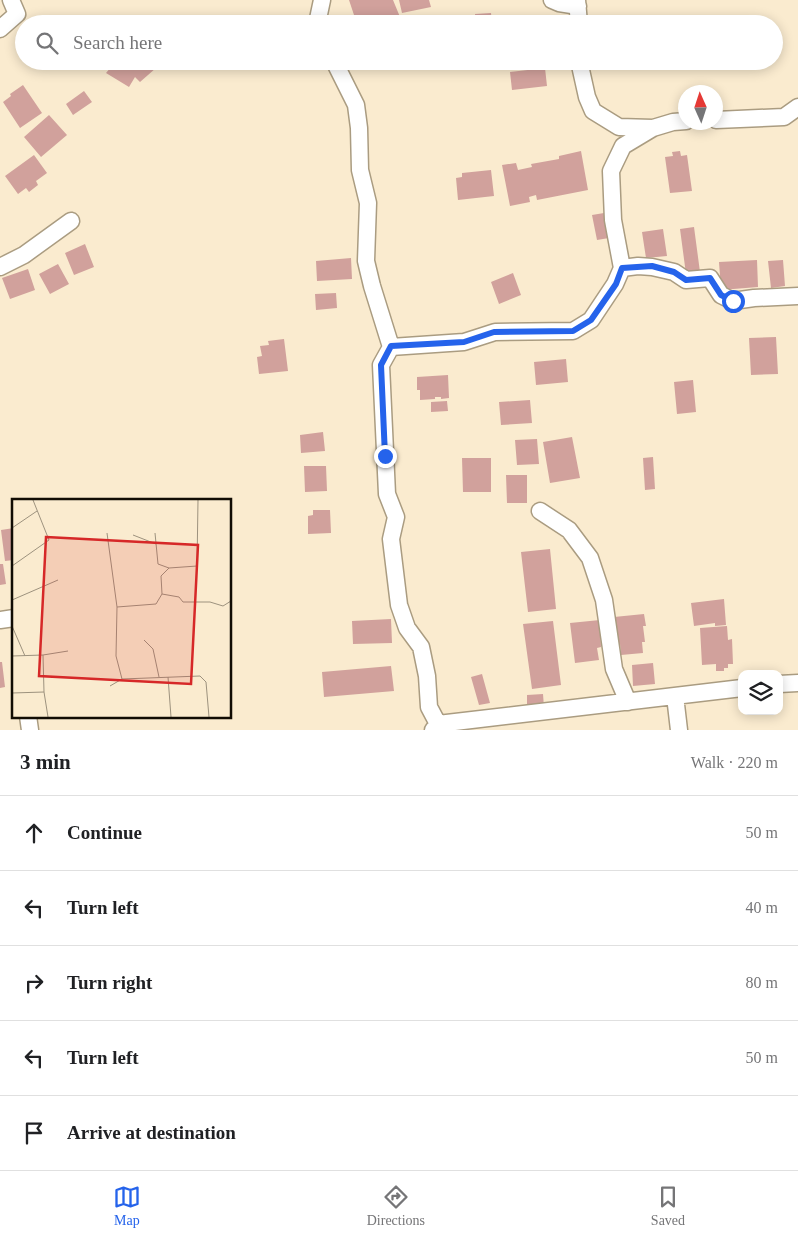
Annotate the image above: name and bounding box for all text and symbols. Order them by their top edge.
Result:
search box [15,15,783,70]
icon: search [33,29,61,57]
text: Search here [73,32,162,53]
north arrow [678,85,723,130]
route start [722,290,745,313]
route end [374,445,397,468]
inset map [12,499,231,718]
map controls [738,670,783,715]
button: layers [738,670,783,715]
text: 3 min [20,750,71,774]
text: Walk · 220 m [691,754,778,771]
icon: ahead [20,819,48,847]
text: Continue [67,822,142,843]
text: 50 m [746,824,778,841]
icon: left [20,894,48,922]
text: Turn left [67,897,139,918]
text: 40 m [746,899,778,916]
icon: right [20,969,48,997]
text: Turn right [67,972,152,993]
text: 80 m [746,974,778,991]
icon: left [20,1044,48,1072]
text: Turn left [67,1047,139,1068]
text: 50 m [746,1049,778,1066]
icon: arrive [20,1119,48,1147]
text: Arrive at destination [67,1122,236,1143]
tab: Map [113,1183,141,1229]
tab: Directions [367,1183,425,1229]
tab: Saved [651,1183,685,1229]

